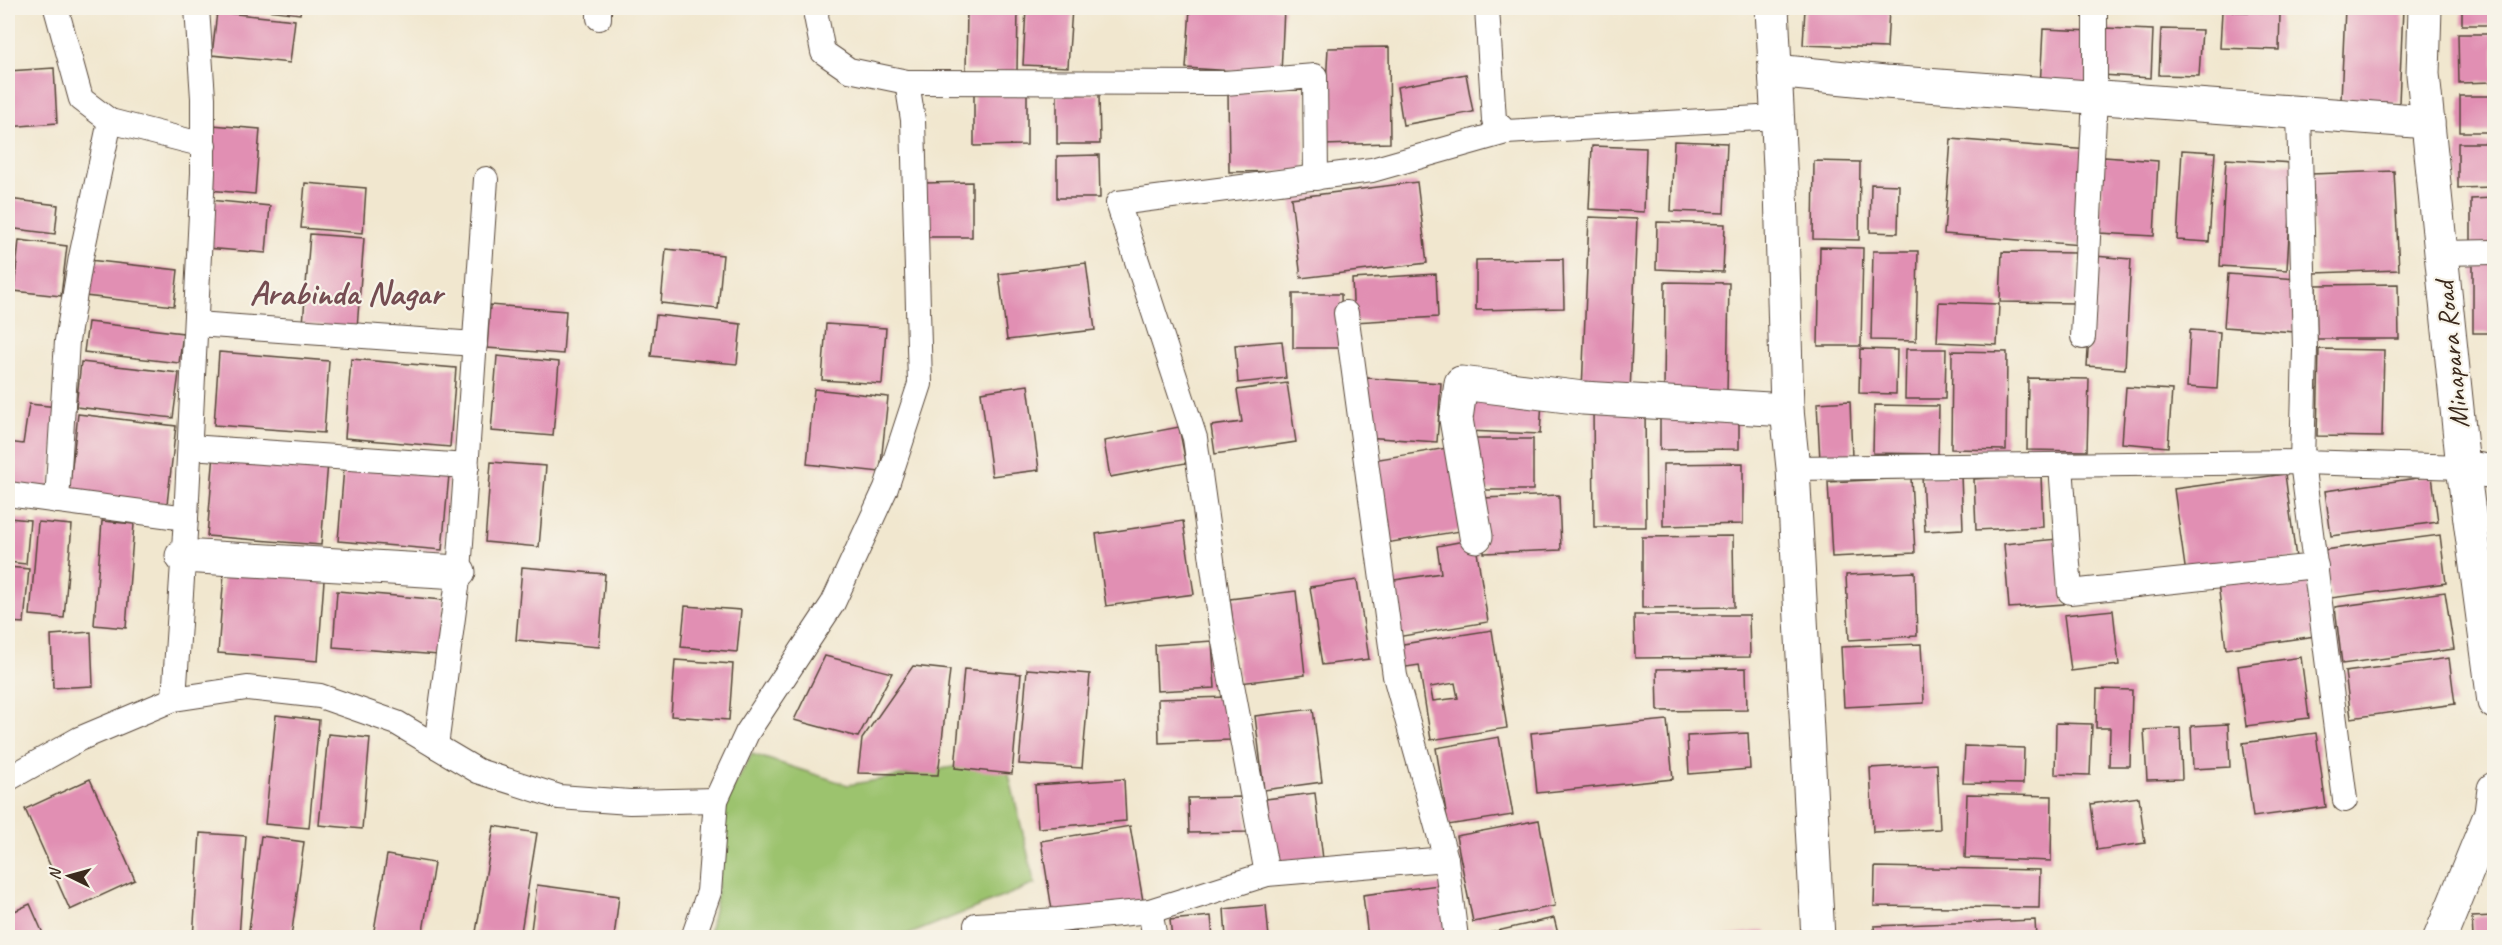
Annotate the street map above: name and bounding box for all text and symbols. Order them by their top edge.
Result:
district label: Arabinda Nagar [250,271,446,314]
street label: Minapara Road [2426,276,2477,430]
north arrow [39,846,99,906]
text: N [45,866,66,881]

